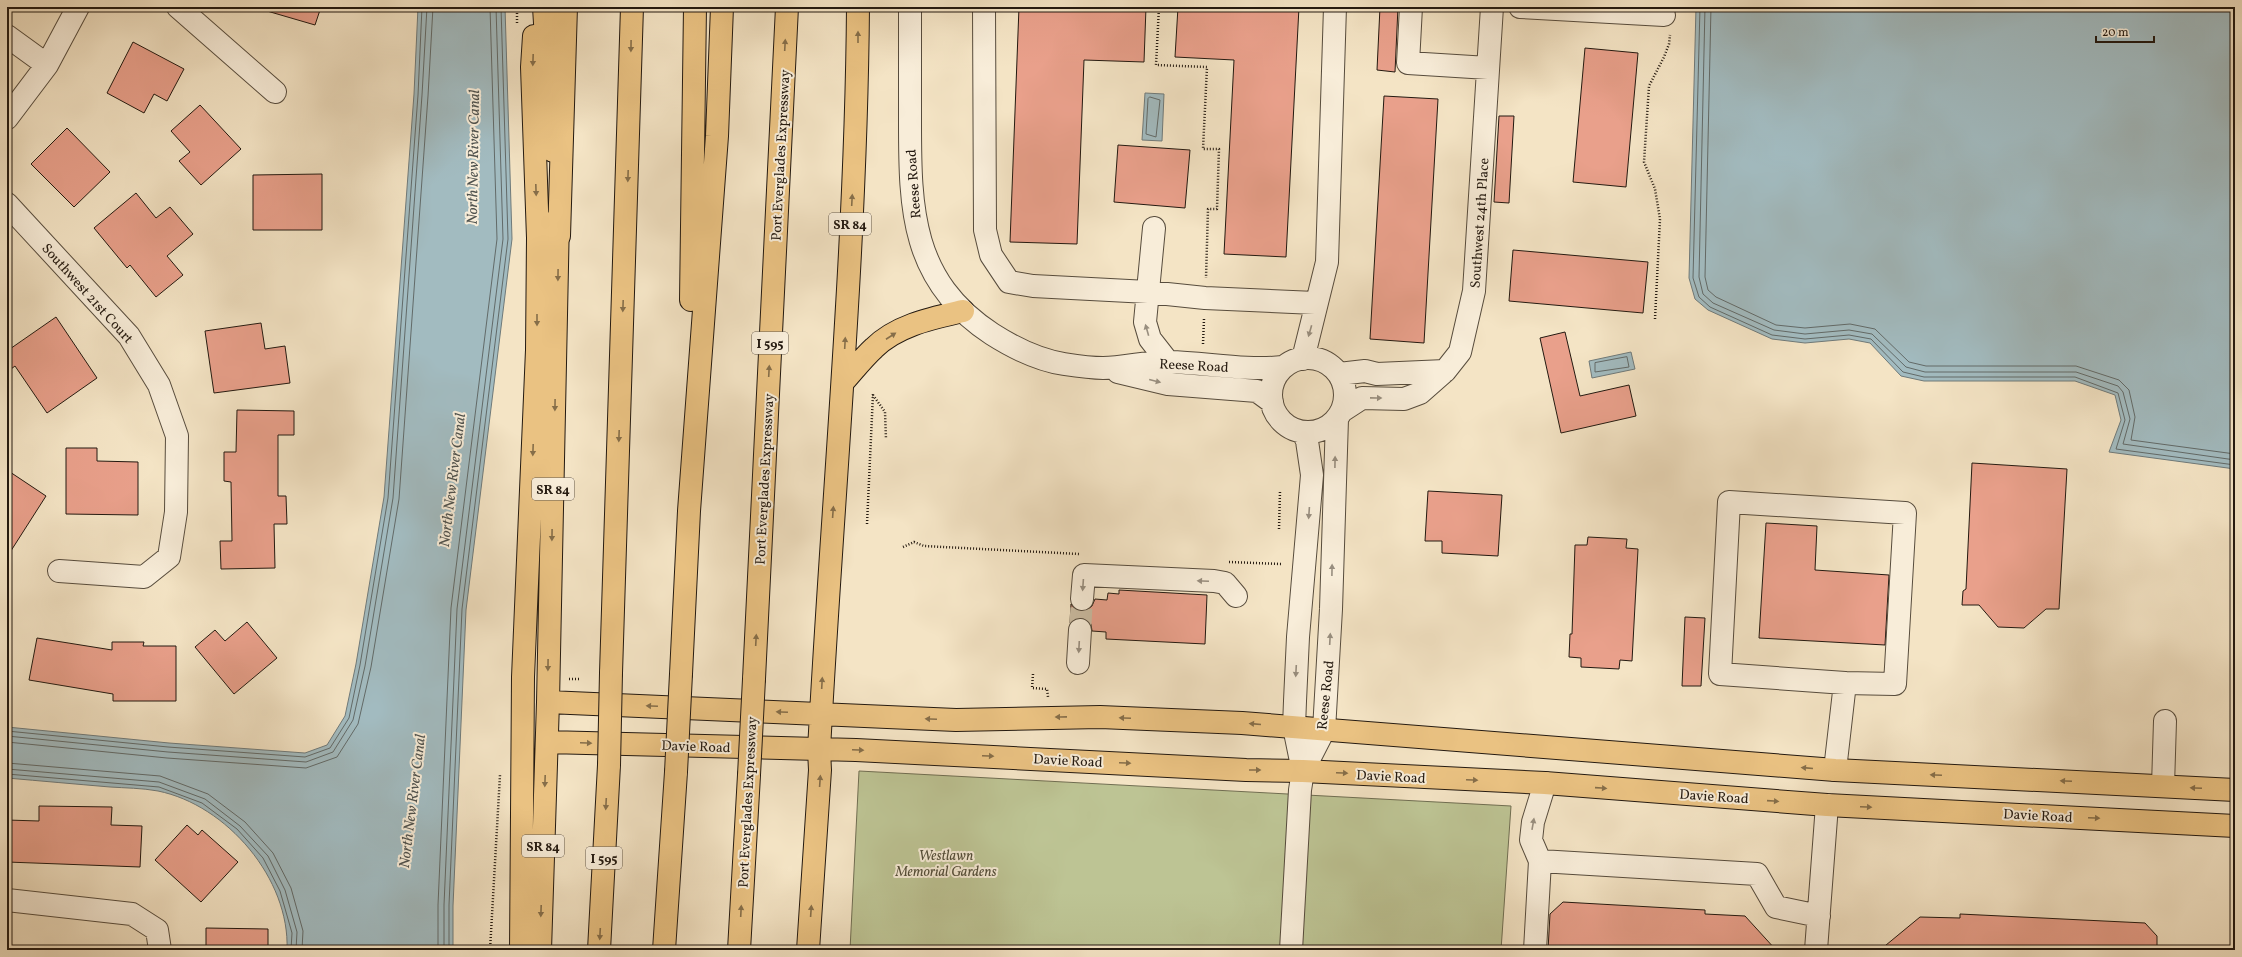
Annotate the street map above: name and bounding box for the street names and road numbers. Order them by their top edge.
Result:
street label: Port Everglades Expressway [768,68,795,241]
street label: Reese Road [903,148,926,219]
street label: Southwest 24th Place [1466,157,1495,289]
road number: SR 84 [829,213,871,235]
street label: Southwest 21st Court [37,240,137,348]
road number: I 595 [752,332,788,354]
street label: Reese Road [1159,355,1229,378]
street label: Port Everglades Expressway [752,392,779,565]
road number: SR 84 [532,478,574,500]
street label: Reese Road [1313,659,1340,731]
street label: Port Everglades Expressway [735,715,762,888]
street label: Davie Road [661,737,731,758]
street label: Davie Road [1033,750,1103,773]
street label: Davie Road [1356,766,1426,789]
street label: Davie Road [1679,786,1749,809]
street label: Davie Road [2003,805,2073,828]
road number: SR 84 [522,835,564,857]
road number: I 595 [586,847,622,869]

